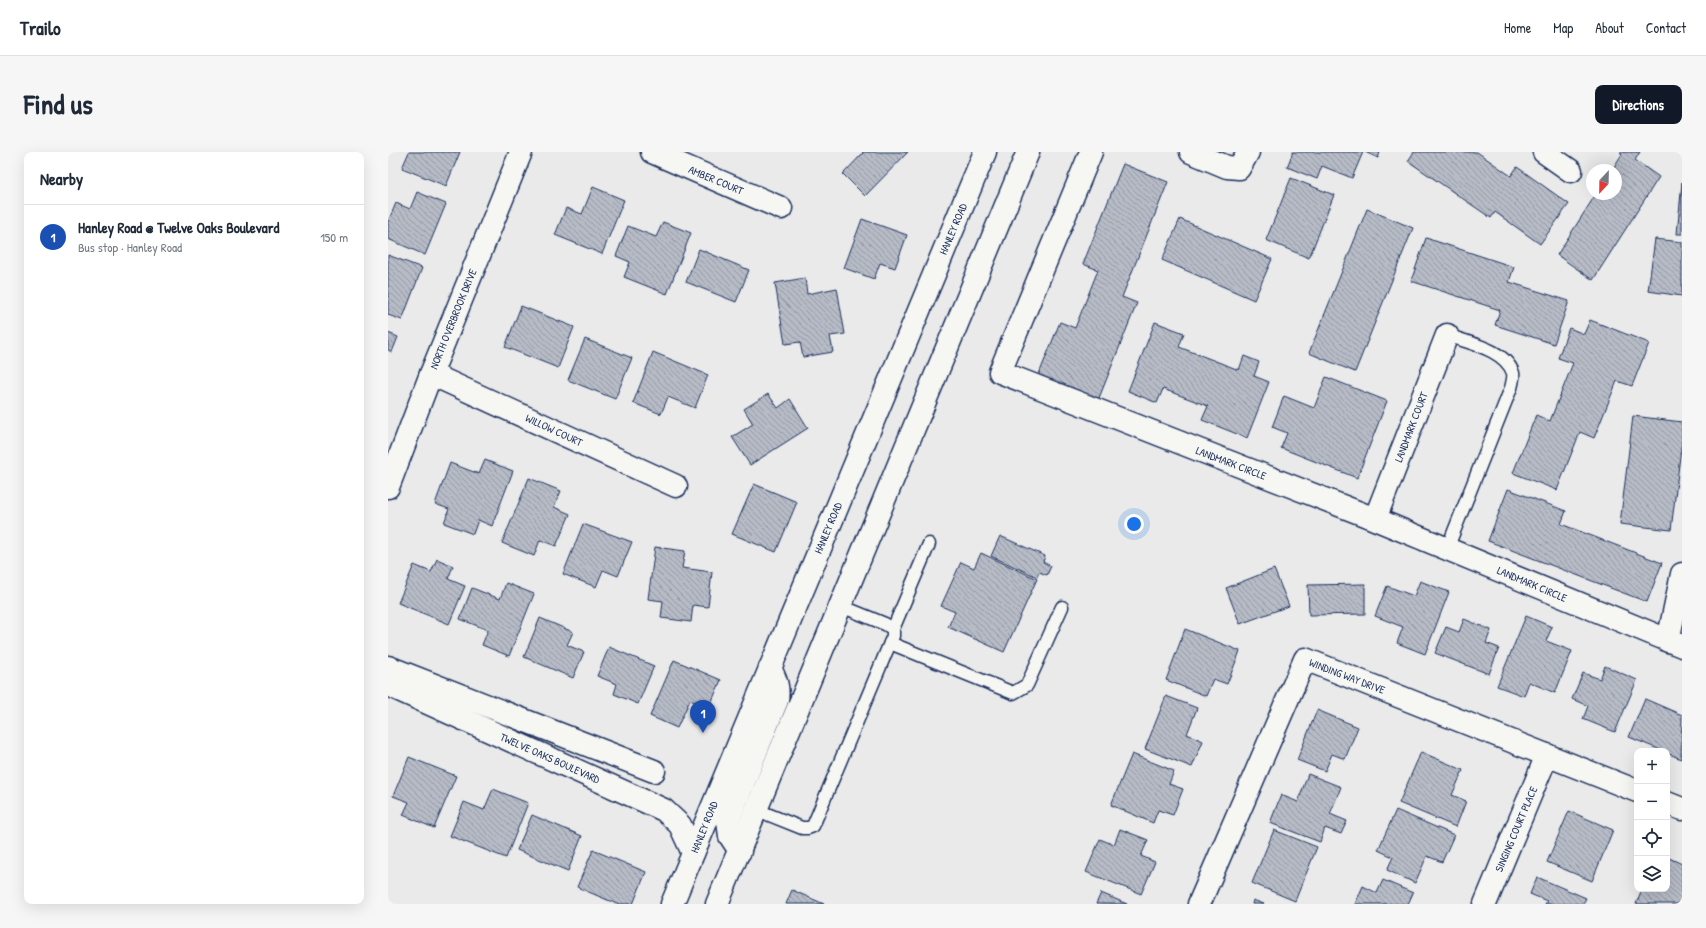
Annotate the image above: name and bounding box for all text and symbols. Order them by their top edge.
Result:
text: Trailo [20,15,61,41]
text: Home [1504,18,1531,37]
text: Map [1553,18,1573,37]
text: About [1595,18,1624,37]
text: Contact [1646,18,1686,37]
text: Find us [24,85,93,123]
button: Directions [1595,85,1682,124]
street label: AMBER COURT [686,162,746,198]
north arrow [1586,164,1622,200]
text: Nearby [40,167,83,190]
street label: HANLEY ROAD [936,201,970,257]
text: Hanley Road @ Twelve Oaks Boulevard [78,217,279,238]
text: 1 [51,228,55,246]
text: 150 m [320,228,348,246]
text: Bus stop · Hanley Road [78,238,182,256]
street label: NORTH OVERBROOK DRIVE [426,267,480,371]
street label: LANDMARK COURT [1391,389,1431,464]
street label: WILLOW COURT [523,411,586,450]
street label: LANDMARK CIRCLE [1194,443,1268,483]
street label: HANLEY ROAD [811,500,845,556]
your location [1124,514,1144,534]
street label: LANDMARK CIRCLE [1495,563,1569,605]
street label: WINDING WAY DRIVE [1307,655,1387,697]
pin: 1 [690,700,716,733]
street label: TWELVE OAKS BOULEVARD [498,730,603,787]
map controls [1634,748,1670,892]
button: + [1634,748,1670,784]
street label: SINGING COURT PLACE [1492,784,1540,874]
button: − [1634,784,1670,820]
street label: HANLEY ROAD [687,798,721,855]
button: locate [1634,820,1670,856]
button: layers [1634,856,1670,892]

